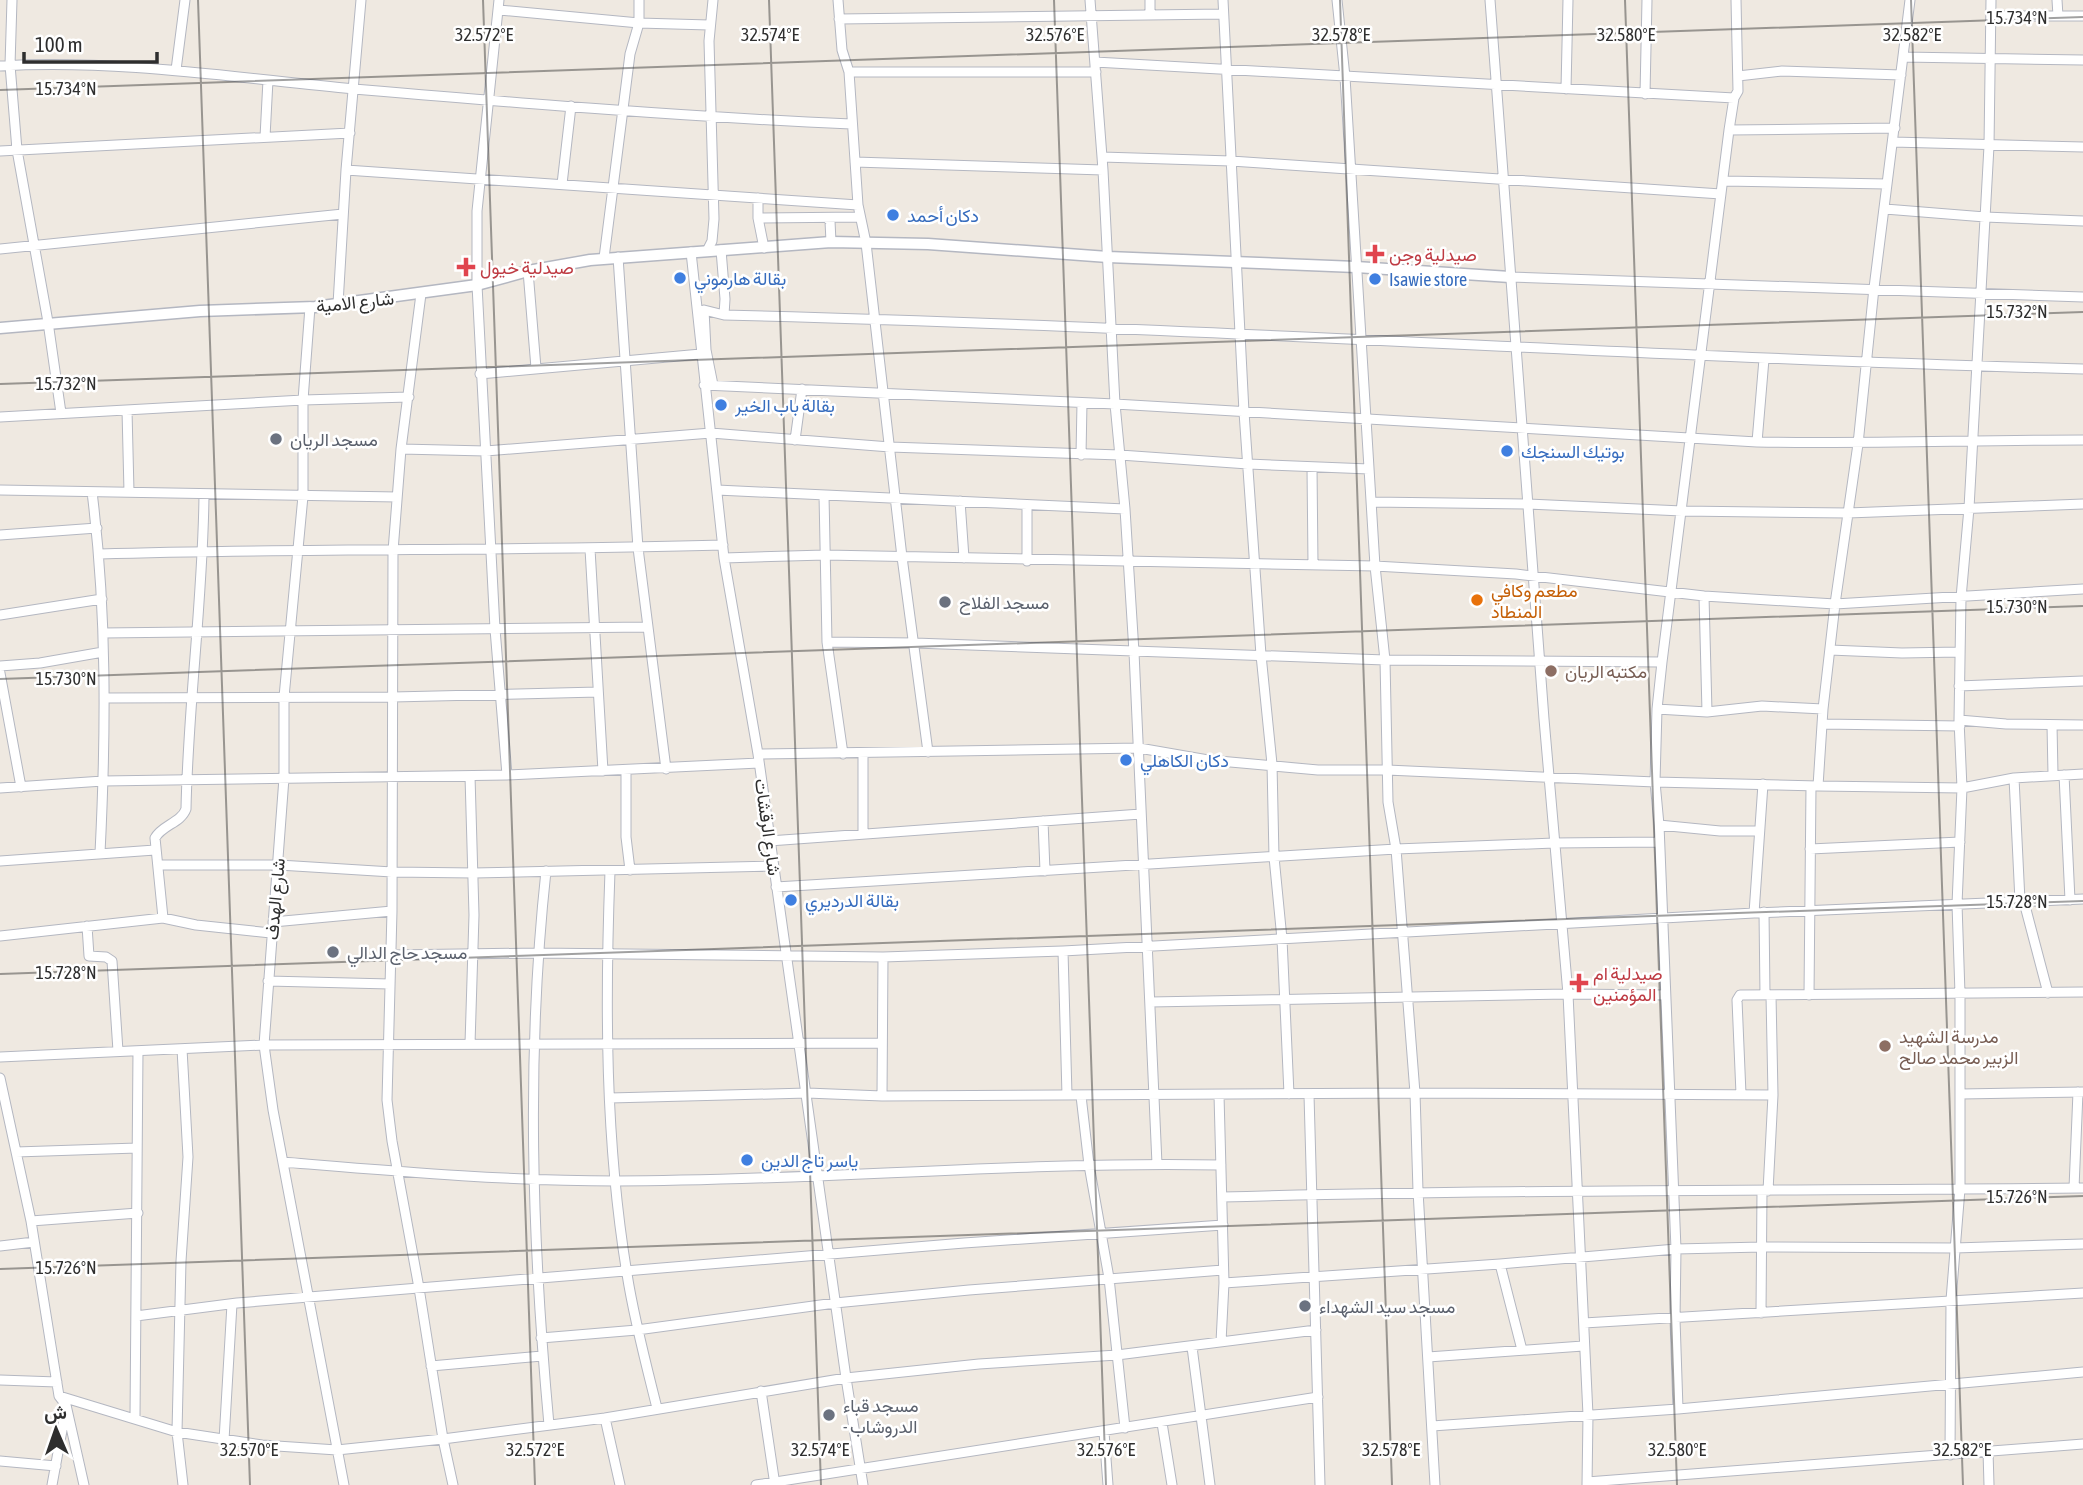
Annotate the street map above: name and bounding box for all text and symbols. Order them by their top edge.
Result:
text: 15.734°N [1986,7,2048,28]
scale bar [24,21,158,65]
text: 32.572°E [455,24,513,45]
text: 32.574°E [741,24,799,45]
text: 32.576°E [1026,24,1084,45]
text: 32.578°E [1312,24,1370,45]
text: 32.580°E [1597,24,1655,45]
text: 32.582°E [1883,24,1941,45]
text: 100 m [35,32,83,56]
text: 15.734°N [35,78,97,99]
place label: دكان أحمد [907,205,979,226]
marker: دكان أحمد [885,207,901,223]
place label: صيدلية وجن [1389,244,1477,266]
marker: صيدلية وجن [1367,246,1383,262]
place label: صيدلية خيول [480,257,574,279]
marker: صيدلية خيول [458,259,474,275]
place label: بقالة هارموني [694,268,786,294]
place label: Isawie store [1389,269,1467,290]
marker: بقالة هارموني [672,270,688,286]
marker: Isawie store [1367,271,1383,287]
street label: شارع الامية [315,287,395,319]
text: 15.732°N [1986,301,2048,322]
text: 15.732°N [35,373,97,394]
place label: بقالة باب الخير [734,395,835,417]
marker: بقالة باب الخير [713,397,729,413]
place label: مسجد الريان [290,429,378,451]
marker: مسجد الريان [268,431,284,447]
place label: بوتيك السنجك [1521,441,1624,463]
marker: بوتيك السنجك [1499,443,1515,459]
place label: مطعم وكافي المنطاد [1491,580,1578,622]
place label: مسجد الفلاح [959,592,1049,615]
marker: مطعم وكافي المنطاد [1469,592,1485,608]
marker: مسجد الفلاح [937,594,953,610]
text: 15.730°N [1986,596,2048,617]
place label: مكتبه الريان [1565,661,1647,683]
marker: مكتبه الريان [1543,663,1559,679]
text: 15.730°N [35,668,97,689]
place label: دكان الكاهلي [1140,750,1229,776]
marker: دكان الكاهلي [1118,752,1134,768]
street label: شارع الرقشات [749,777,785,877]
street label: شارع الهدف [261,857,291,941]
place label: بقالة الدرديري [805,890,899,916]
text: 15.728°N [1986,891,2048,912]
marker: بقالة الدرديري [783,892,799,908]
place label: مسجد حاج الدالي [347,942,467,968]
marker: مسجد حاج الدالي [325,944,341,960]
text: 15.728°N [35,962,97,983]
place label: صيدلية ام المؤمنين [1593,963,1663,1006]
marker: صيدلية ام المؤمنين [1571,975,1587,991]
place label: مدرسة الشهيد الزبير محمد صالح [1899,1026,2018,1070]
marker: مدرسة الشهيد الزبير محمد صالح [1877,1038,1893,1054]
place label: ياسر تاج الدين [761,1150,858,1173]
marker: ياسر تاج الدين [739,1152,755,1168]
text: 15.726°N [1986,1186,2048,1207]
text: 15.726°N [35,1257,97,1278]
place label: مسجد سيد الشهداء [1319,1296,1455,1318]
marker: مسجد سيد الشهداء [1297,1298,1313,1314]
north arrow [21,1394,91,1464]
place label: مسجد قباء - الدروشاب [843,1395,919,1438]
text: ش [44,1401,67,1424]
marker: مسجد قباء - الدروشاب [821,1407,837,1423]
text: 32.570°E [220,1439,278,1460]
text: 32.572°E [506,1439,564,1460]
text: 32.574°E [791,1439,849,1460]
text: 32.576°E [1077,1439,1135,1460]
text: 32.578°E [1362,1439,1420,1460]
text: 32.580°E [1648,1439,1706,1460]
text: 32.582°E [1933,1439,1991,1460]

